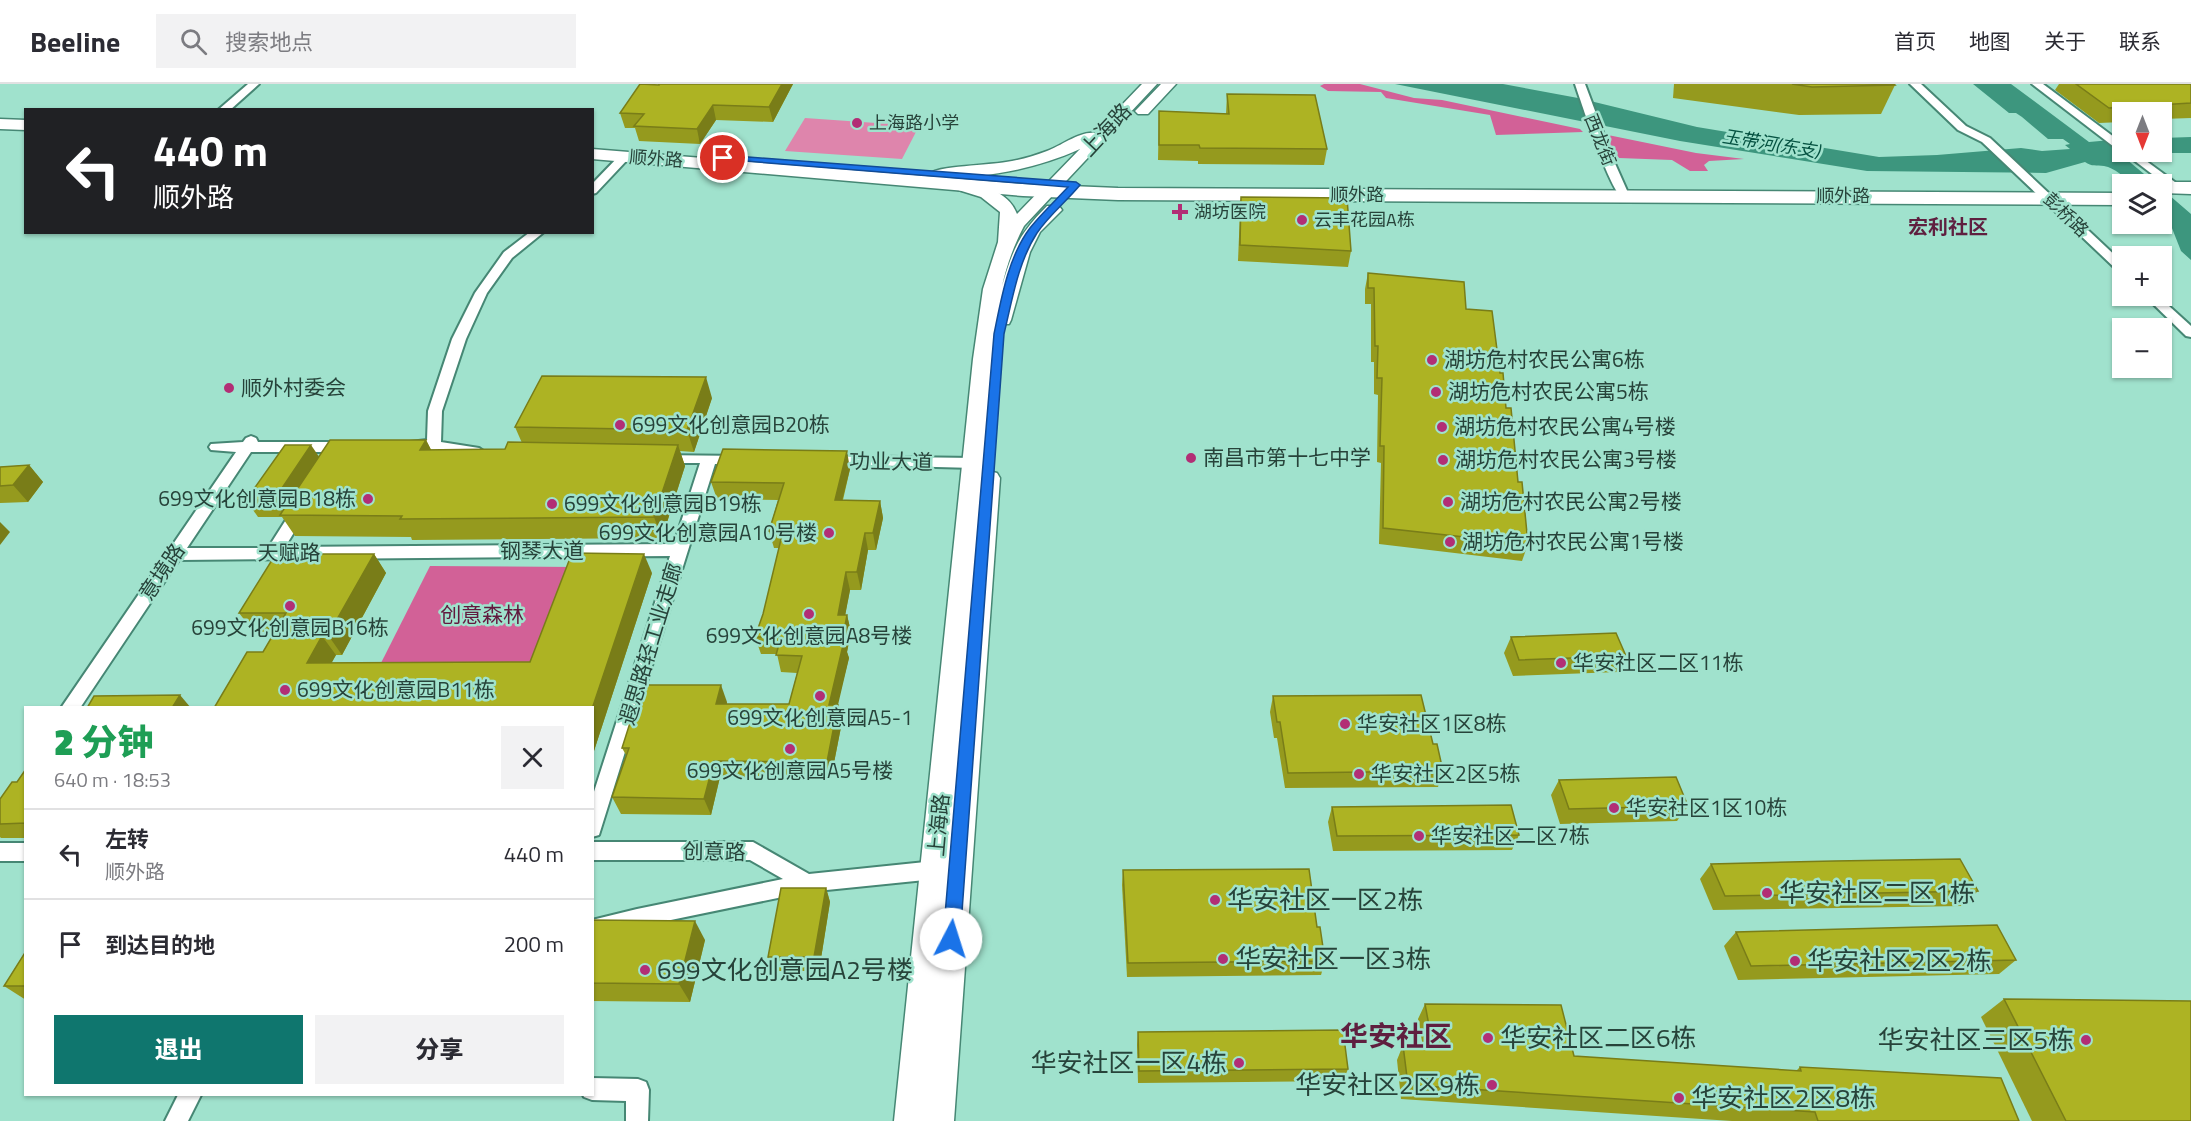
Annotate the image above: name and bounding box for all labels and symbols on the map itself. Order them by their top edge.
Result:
street label: 上海路 [1072,95,1138,163]
north arrow [2112,102,2172,162]
place label: 上海路小学 [869,109,959,136]
street label: 西龙街 [1578,110,1623,170]
marker: 上海路小学 [850,116,864,130]
water label: 玉带河(东支) [1720,122,1824,165]
pin [697,132,748,183]
street label: 顺外路 [628,143,684,174]
street label: 顺外路 [1330,181,1384,208]
street label: 顺外路 [1816,182,1870,209]
street label: 彭桥路 [2038,186,2095,243]
place label: 湖坊医院 [1194,198,1266,225]
marker: 湖坊医院 [1171,203,1189,221]
place label: 云丰花园A栋 [1314,206,1415,233]
district label: 宏利社区 [1908,211,1988,242]
marker: 云丰花园A栋 [1295,213,1309,227]
place label: 湖坊危村农民公寓6栋 [1444,343,1645,375]
marker: 湖坊危村农民公寓6栋 [1425,353,1439,367]
place label: 顺外村委会 [241,371,346,403]
place label: 湖坊危村农民公寓5栋 [1448,375,1649,407]
marker: 顺外村委会 [222,381,236,395]
marker: 湖坊危村农民公寓5栋 [1429,385,1443,399]
place label: 699文化创意园B20栋 [632,408,830,440]
place label: 湖坊危村农民公寓4号楼 [1454,410,1676,442]
marker: 699文化创意园B20栋 [613,418,627,432]
marker: 湖坊危村农民公寓4号楼 [1435,420,1449,434]
place label: 南昌市第十七中学 [1203,441,1371,473]
place label: 湖坊危村农民公寓3号楼 [1455,443,1677,475]
street label: 功业大道 [849,444,933,478]
marker: 南昌市第十七中学 [1184,451,1198,465]
marker: 湖坊危村农民公寓3号楼 [1436,453,1450,467]
place label: 699文化创意园B18栋 [158,482,356,514]
place label: 湖坊危村农民公寓2号楼 [1460,485,1682,517]
place label: 699文化创意园B19栋 [564,487,762,519]
marker: 699文化创意园B18栋 [361,492,375,506]
marker: 湖坊危村农民公寓2号楼 [1441,495,1455,509]
marker: 699文化创意园B19栋 [545,497,559,511]
place label: 699文化创意园A10号楼 [599,516,817,548]
place label: 湖坊危村农民公寓1号楼 [1462,525,1684,557]
marker: 699文化创意园A10号楼 [822,526,836,540]
street label: 钢琴大道 [500,534,584,566]
marker: 湖坊危村农民公寓1号楼 [1443,535,1457,549]
street label: 意境路 [130,536,192,607]
street label: 天赋路 [258,536,321,568]
street label: 遐思路轻工业走廊 [610,559,690,729]
park label: 创意森林 [440,598,524,630]
marker: 699文化创意园B16栋 [283,599,297,613]
marker: 699文化创意园A8号楼 [802,607,816,621]
place label: 699文化创意园B16栋 [191,611,389,643]
place label: 699文化创意园A8号楼 [706,619,912,651]
place label: 华安社区二区11栋 [1573,646,1744,678]
marker: 华安社区二区11栋 [1554,656,1568,670]
place label: 699文化创意园B11栋 [297,673,495,705]
marker: 699文化创意园B11栋 [278,683,292,697]
marker: 699文化创意园A5-1 [813,689,827,703]
place label: 699文化创意园A5-1 [727,701,913,733]
place label: 华安社区1区8栋 [1357,707,1507,739]
marker: 华安社区1区8栋 [1338,717,1352,731]
marker: 699文化创意园A5号楼 [783,742,797,756]
place label: 699文化创意园A5号楼 [687,754,893,786]
place label: 华安社区2区5栋 [1371,757,1521,789]
marker: 华安社区2区5栋 [1352,767,1366,781]
place label: 华安社区1区10栋 [1626,791,1787,823]
street label: 上海路 [919,792,957,858]
marker: 华安社区1区10栋 [1607,801,1621,815]
place label: 华安社区二区7栋 [1431,819,1590,851]
marker: 华安社区二区7栋 [1412,829,1426,843]
street label: 创意路 [682,834,746,868]
place label: 华安社区二区1栋 [1779,873,1976,912]
place label: 华安社区一区2栋 [1227,880,1424,919]
marker: 华安社区二区1栋 [1760,886,1774,900]
marker: 华安社区一区2栋 [1208,893,1222,907]
position arrow [919,907,983,971]
place label: 华安社区一区3栋 [1235,939,1432,978]
place label: 华安社区2区2栋 [1807,941,1992,980]
place label: 699文化创意园A2号楼 [657,950,913,989]
marker: 华安社区一区3栋 [1216,952,1230,966]
marker: 华安社区2区2栋 [1788,954,1802,968]
marker: 699文化创意园A2号楼 [638,963,652,977]
district label: 华安社区 [1340,1014,1452,1057]
place label: 华安社区二区6栋 [1500,1018,1697,1057]
place label: 华安社区三区5栋 [1877,1020,2074,1059]
marker: 华安社区二区6栋 [1481,1031,1495,1045]
marker: 华安社区三区5栋 [2079,1033,2093,1047]
place label: 华安社区一区4栋 [1030,1043,1227,1082]
marker: 华安社区一区4栋 [1232,1056,1246,1070]
place label: 华安社区2区9栋 [1295,1065,1480,1104]
marker: 华安社区2区9栋 [1485,1078,1499,1092]
place label: 华安社区2区8栋 [1691,1078,1876,1117]
marker: 华安社区2区8栋 [1672,1091,1686,1105]

